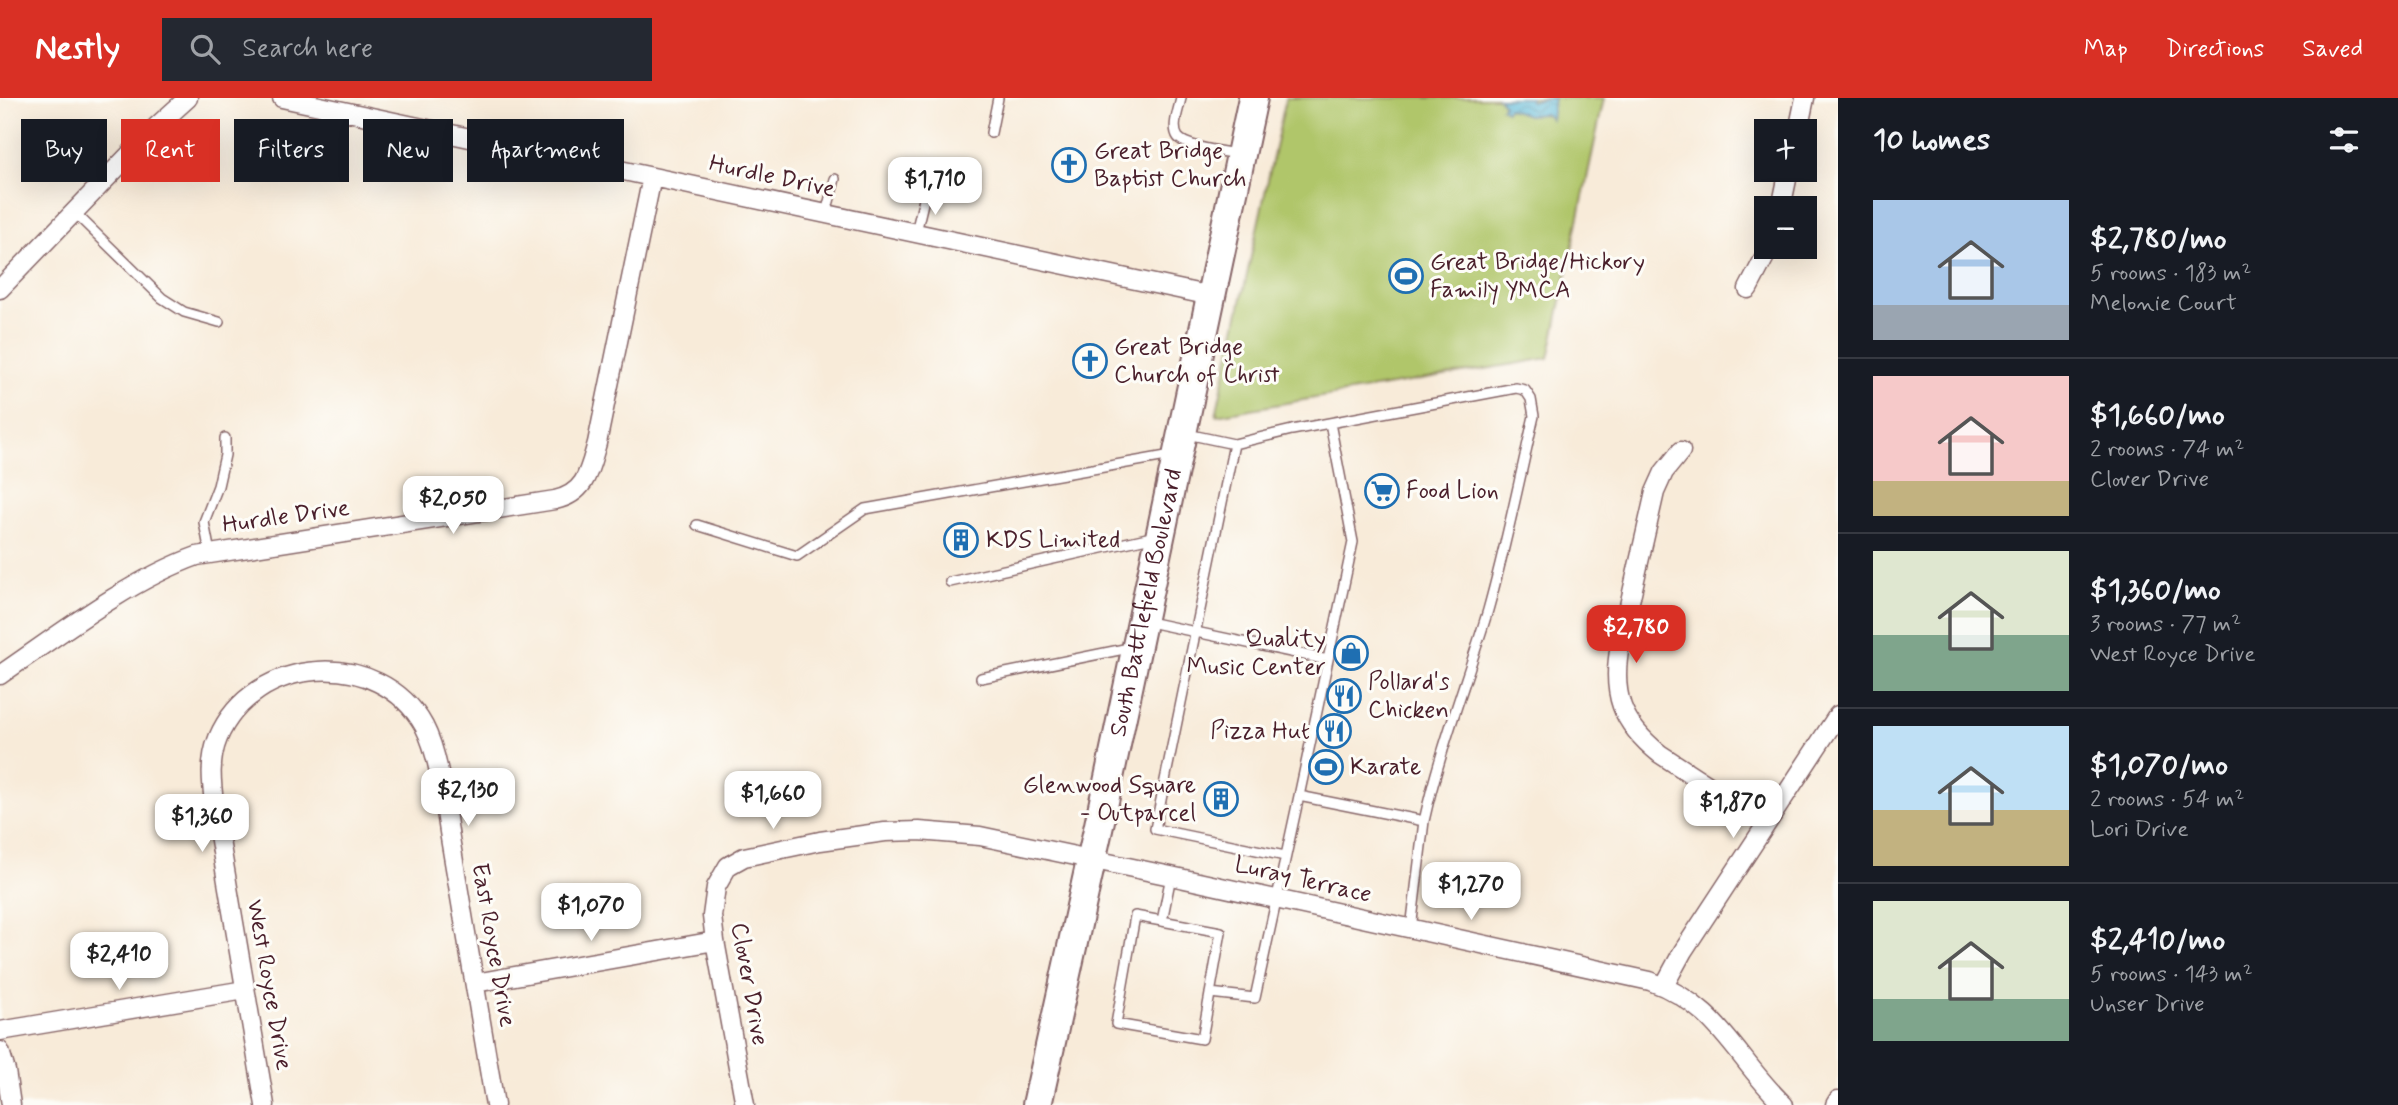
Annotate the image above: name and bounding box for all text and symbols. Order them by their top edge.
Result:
search box [162,18,652,81]
text: Nestly [35,27,120,71]
icon: search [186,30,224,68]
text: Search here [242,32,373,66]
text: Map [2084,34,2128,65]
text: Directions [2166,34,2264,65]
text: Saved [2302,34,2363,65]
chip: Buy [21,119,107,182]
chip: Rent [121,119,220,182]
chip: Filters [234,119,349,182]
chip: New [363,119,453,182]
chip: Apartment [467,119,624,182]
map controls [1754,119,1817,259]
button: + [1754,119,1817,182]
text: 10 homes [1873,121,1990,160]
icon: filters [2325,121,2363,159]
place label: Great Bridge Baptist Church [1094,136,1247,195]
church icon: Great Bridge Baptist Church [1050,146,1088,184]
street label: Hurdle Drive [706,149,838,205]
pin: $1,710 [878,158,992,217]
text: $1,710 [904,165,966,195]
button: − [1754,196,1817,259]
text: $2,780/mo [2090,220,2227,259]
icon: home [1929,228,2013,312]
place label: Great Bridge/Hickory Family YMCA [1430,247,1645,306]
sports icon: Great Bridge/Hickory Family YMCA [1387,257,1425,295]
text: 5 rooms · 183 m² [2090,259,2251,289]
text: Melonie Court [2090,289,2237,319]
place label: Great Bridge Church of Christ [1114,332,1280,391]
church icon: Great Bridge Church of Christ [1071,342,1109,380]
text: $1,660/mo [2090,396,2225,435]
icon: home [1929,404,2013,488]
text: 2 rooms · 74 m² [2090,435,2245,465]
text: Clover Drive [2090,465,2209,495]
street label: South Battlefield Boulevard [1103,466,1190,740]
supermarket icon: Food Lion [1363,472,1401,510]
pin: $2,050 [396,476,510,536]
place label: Food Lion [1406,476,1499,507]
text: $2,050 [419,484,487,514]
street label: Hurdle Drive [221,493,352,541]
building icon: KDS Limited [942,521,980,559]
place label: KDS Limited [986,525,1120,556]
text: $1,360/mo [2090,571,2221,610]
icon: home [1929,579,2013,663]
pin: $2,780 [1579,606,1693,665]
text: 3 rooms · 77 m² [2090,610,2241,640]
text: $2,780 [1603,613,1669,643]
place label: Quality Music Center [1187,624,1326,683]
shop icon: Quality Music Center [1332,634,1370,672]
text: West Royce Drive [2090,640,2256,670]
place label: Pollard's Chicken [1368,667,1450,726]
restaurant icon: Pollard's Chicken [1325,677,1363,715]
restaurant icon: Pizza Hut [1315,712,1353,750]
place label: Pizza Hut [1210,716,1310,747]
text: $1,070/mo [2090,746,2228,785]
sports icon: Karate [1307,748,1345,786]
place label: Karate [1350,752,1421,783]
icon: home [1929,754,2013,838]
pin: $2,130 [411,768,525,828]
place label: Glenwood Square - Outparcel [1023,770,1196,829]
pin: $1,660 [716,772,830,831]
text: $2,130 [437,776,499,806]
text: $1,660 [740,779,806,809]
building icon: Glenwood Square - Outparcel [1202,780,1240,818]
pin: $1,870 [1676,780,1790,840]
text: 2 rooms · 54 m² [2090,785,2244,815]
text: $1,870 [1699,788,1767,818]
pin: $1,360 [145,794,259,854]
text: $1,360 [171,802,233,832]
text: Lori Drive [2090,815,2189,845]
street label: Luray Terrace [1232,849,1374,911]
street label: East Royce Drive [463,861,523,1030]
pin: $1,270 [1414,862,1528,922]
text: $1,270 [1438,870,1504,900]
pin: $1,070 [534,884,648,943]
text: $1,070 [557,891,625,921]
street label: West Royce Drive [239,897,299,1073]
street label: Clover Drive [723,920,775,1048]
text: $2,410/mo [2090,921,2225,960]
icon: home [1929,929,2013,1013]
pin: $2,410 [62,932,176,992]
text: $2,410 [86,940,152,970]
text: 5 rooms · 143 m² [2090,960,2253,990]
text: Unser Drive [2090,990,2205,1020]

